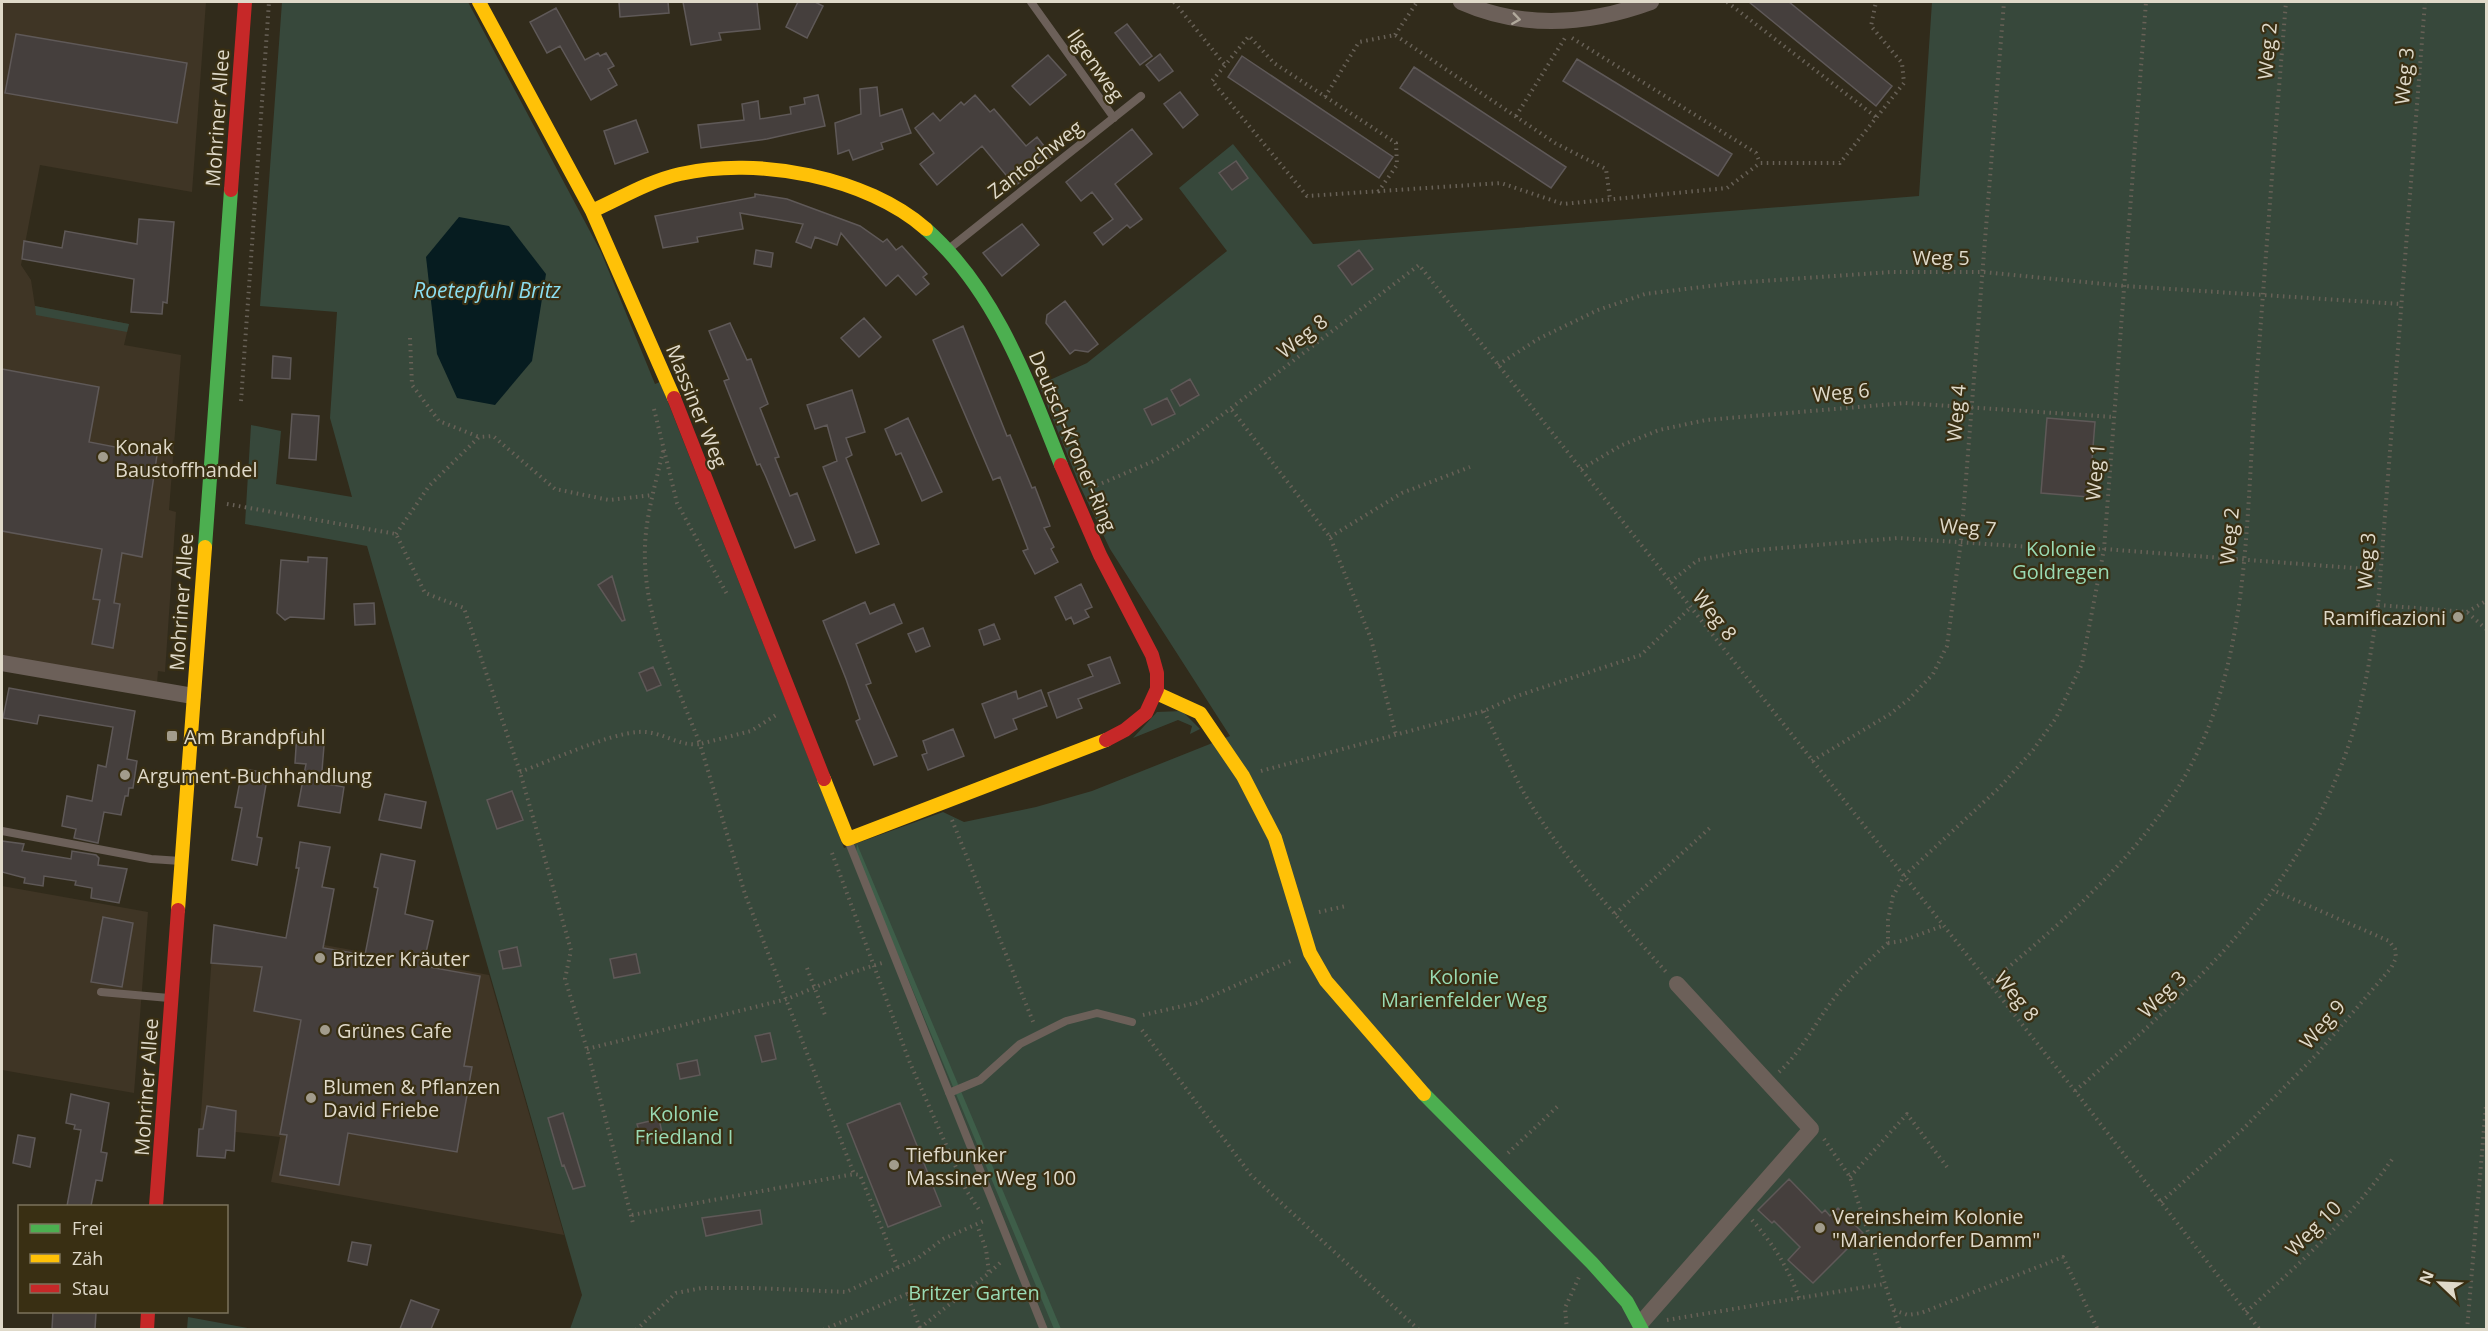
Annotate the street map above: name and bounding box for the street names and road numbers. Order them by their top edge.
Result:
street label: Weg 2 [2251,21,2283,81]
street label: Ilgenweg [1061,23,1131,107]
street label: Weg 3 [2388,46,2420,106]
street label: Mohriner Allee [199,48,235,188]
street label: Zantochweg [982,113,1088,205]
street label: Weg 5 [1912,244,1970,271]
street label: Weg 8 [1271,308,1333,364]
street label: Massiner Weg [660,340,734,472]
street label: Deutsch-Kroner-Ring [1023,346,1123,536]
street label: Weg 6 [1811,376,1871,408]
street label: Weg 4 [1940,383,1972,443]
street label: Weg 1 [2079,442,2111,502]
street label: Weg 2 [2213,506,2245,566]
street label: Weg 7 [1939,512,1997,542]
street label: Mohriner Allee [163,532,199,672]
street label: Weg 3 [2351,532,2381,590]
street label: Weg 8 [1687,584,1743,646]
street label: Weg 3 [2132,964,2192,1024]
street label: Weg 8 [1989,965,2045,1027]
street label: Weg 9 [2293,994,2351,1054]
street label: Mohriner Allee [128,1017,164,1157]
street label: Weg 10 [2279,1194,2347,1262]

